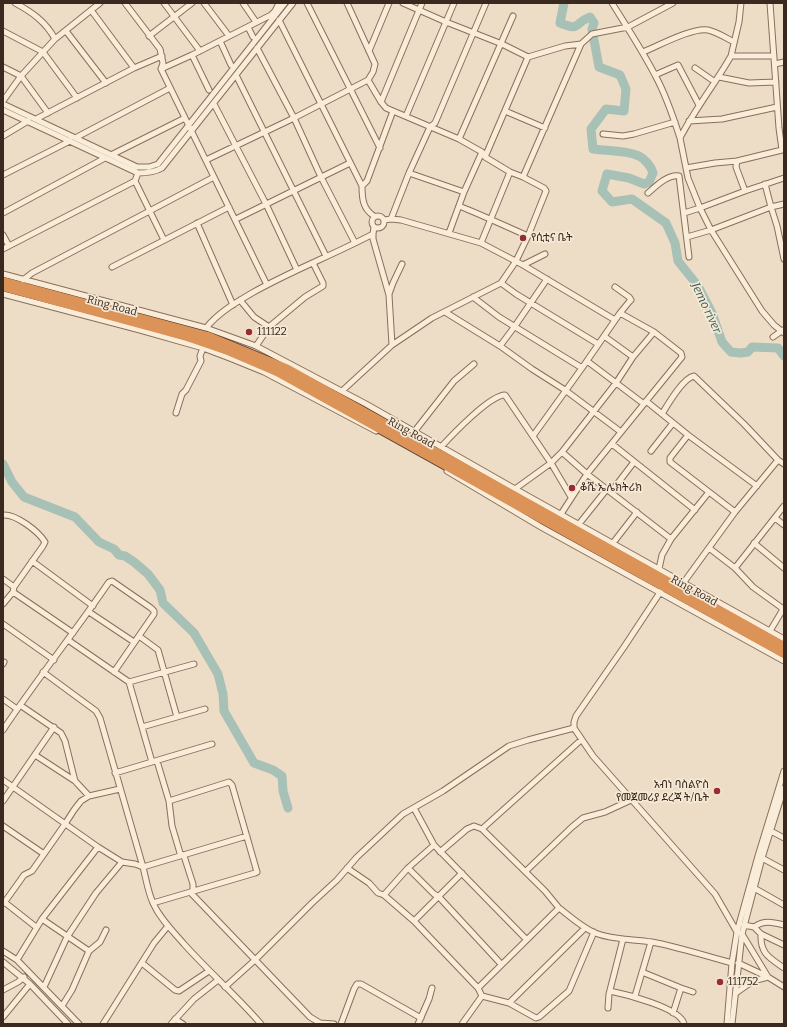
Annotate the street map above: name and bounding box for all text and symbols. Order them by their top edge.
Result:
place label: የሲቲና ቤት [531,231,573,245]
marker: የሲቲና ቤት [518,233,528,243]
water label: Jemo river [688,280,724,336]
street label: Ring Road [85,293,139,319]
place label: 111122 [257,325,287,339]
marker: 111122 [244,327,254,337]
street label: Ring Road [385,415,437,451]
place label: ቆሼ ኤሌክትሪክ [580,481,642,495]
marker: ቆሼ ኤሌክትሪክ [567,483,577,493]
street label: Ring Road [668,573,720,609]
place label: አብነ ባስልዮስ የመጀመሪያ ደረጃ ት/ቤት [616,778,709,804]
marker: አብነ ባስልዮስ የመጀመሪያ ደረጃ ት/ቤት [712,786,722,796]
place label: 111752 [728,975,758,989]
marker: 111752 [715,977,725,987]

